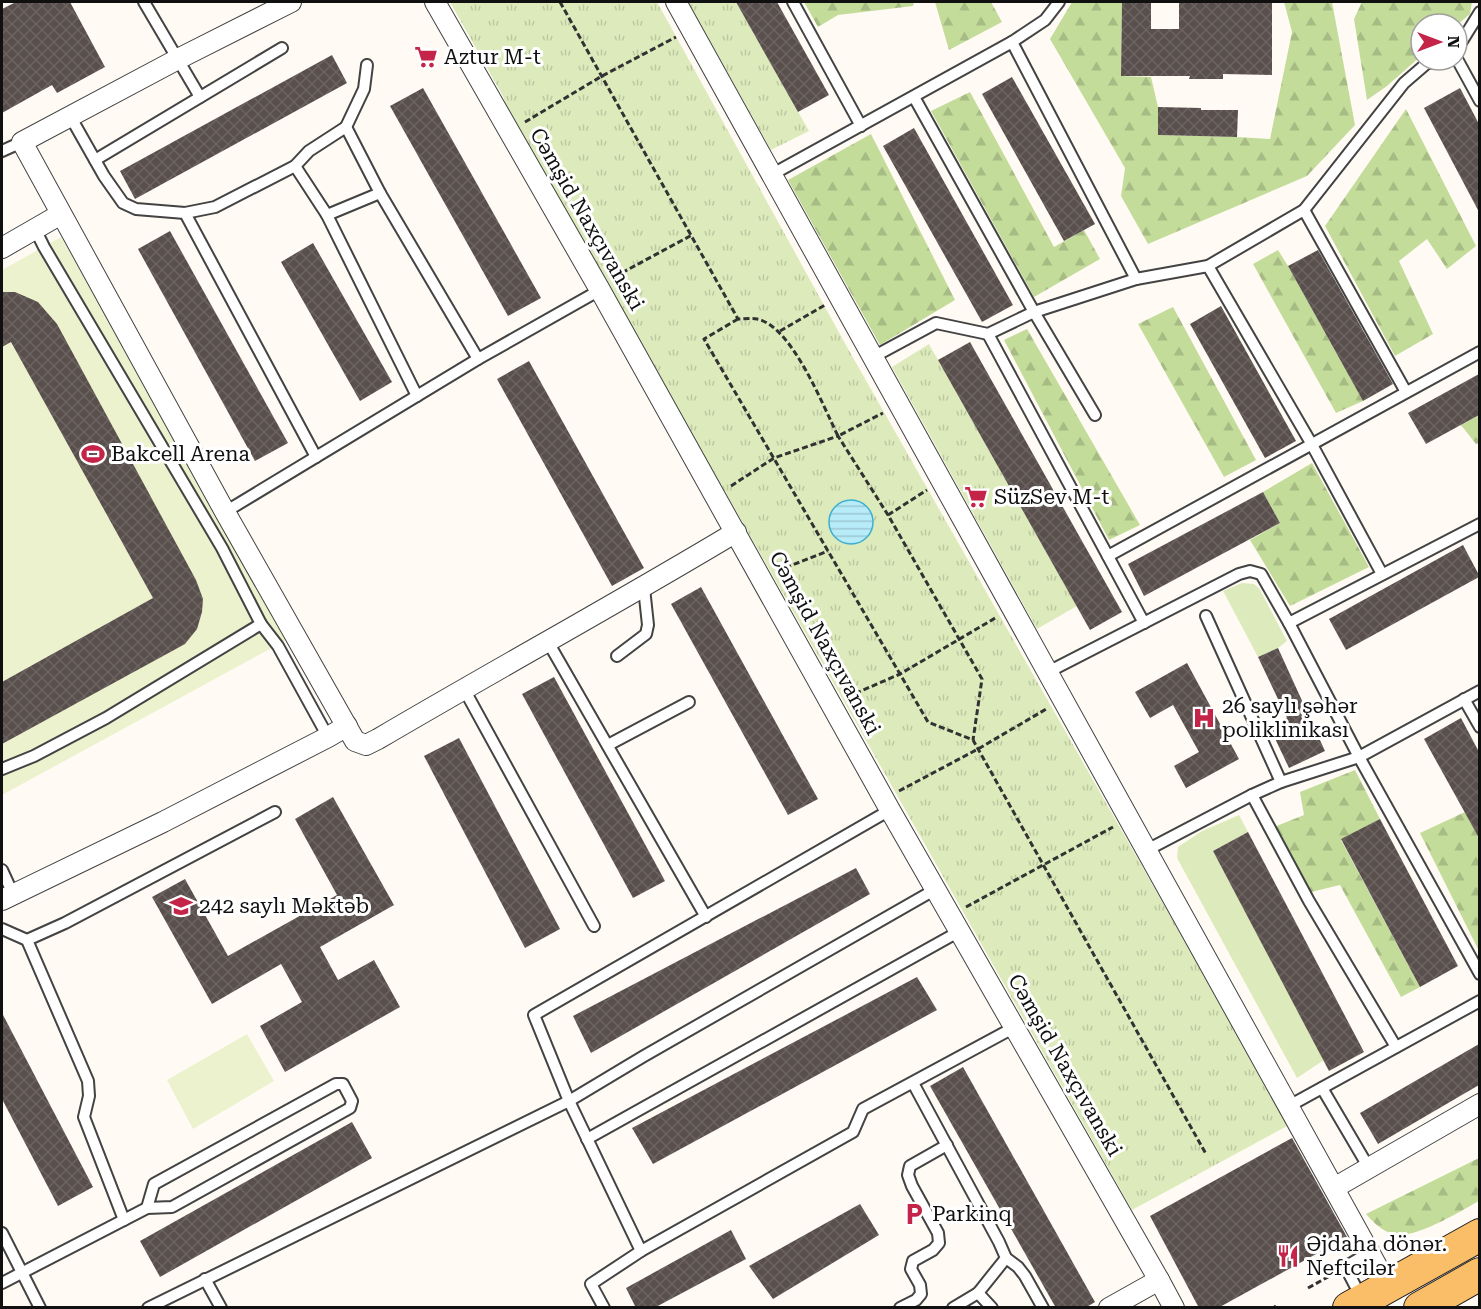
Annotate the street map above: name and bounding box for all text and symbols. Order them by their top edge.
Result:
north arrow [1409,12,1469,72]
text: N [1444,36,1463,48]
supermarket icon: Aztur M-t [413,44,439,70]
place label: Aztur M-t [444,45,541,69]
street label: Cəmşid Naxçıvanski [525,124,649,315]
sports icon: Bakcell Arena [80,441,106,467]
place label: Bakcell Arena [111,442,251,466]
supermarket icon: SüzSev M-t [963,484,989,510]
place label: SüzSev M-t [994,485,1110,509]
street label: Cəmşid Naxçıvanski [765,547,886,739]
place label: 26 saylı şəhər poliklinikası [1222,694,1358,742]
hospital icon: 26 saylı şəhər poliklinikası [1191,705,1217,731]
school or university icon: 242 saylı Məktəb [168,893,194,919]
place label: 242 saylı Məktəb [199,894,369,918]
street label: Cəmşid Naxçıvanski [1003,970,1127,1161]
parking icon: Parkinq [901,1201,927,1227]
place label: Parkinq [932,1202,1013,1226]
place label: Əjdaha dönər. Neftcilər [1306,1232,1447,1280]
restaurant icon: Əjdaha dönər. Neftcilər [1275,1243,1301,1269]

